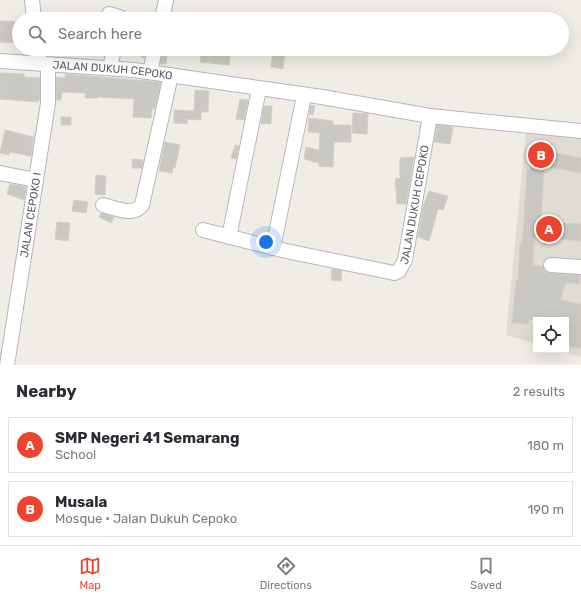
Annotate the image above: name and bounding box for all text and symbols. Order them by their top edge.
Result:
search box [12,12,569,56]
icon: search [26,23,48,45]
text: Search here [58,25,142,43]
street label: JALAN DUKUH CEPOKO [52,59,173,82]
pin: B [528,140,554,170]
street label: JALAN DUKUH CEPOKO [398,144,432,267]
street label: JALAN CEPOKO I [18,171,44,258]
pin: A [536,214,562,244]
your location [256,232,276,252]
map controls [533,317,569,353]
button: locate [533,317,569,353]
text: Nearby [16,381,77,401]
text: 2 results [513,384,565,399]
text: SMP Negeri 41 Semarang [55,429,239,447]
text: A [25,438,35,453]
text: 180 m [527,438,564,453]
text: School [55,447,96,462]
text: Musala [55,493,107,511]
text: B [25,502,35,517]
text: 190 m [528,502,564,517]
text: Mosque · Jalan Dukuh Cepoko [55,511,237,526]
tab: Map [79,555,101,592]
tab: Directions [260,555,312,592]
tab: Saved [470,555,502,592]

